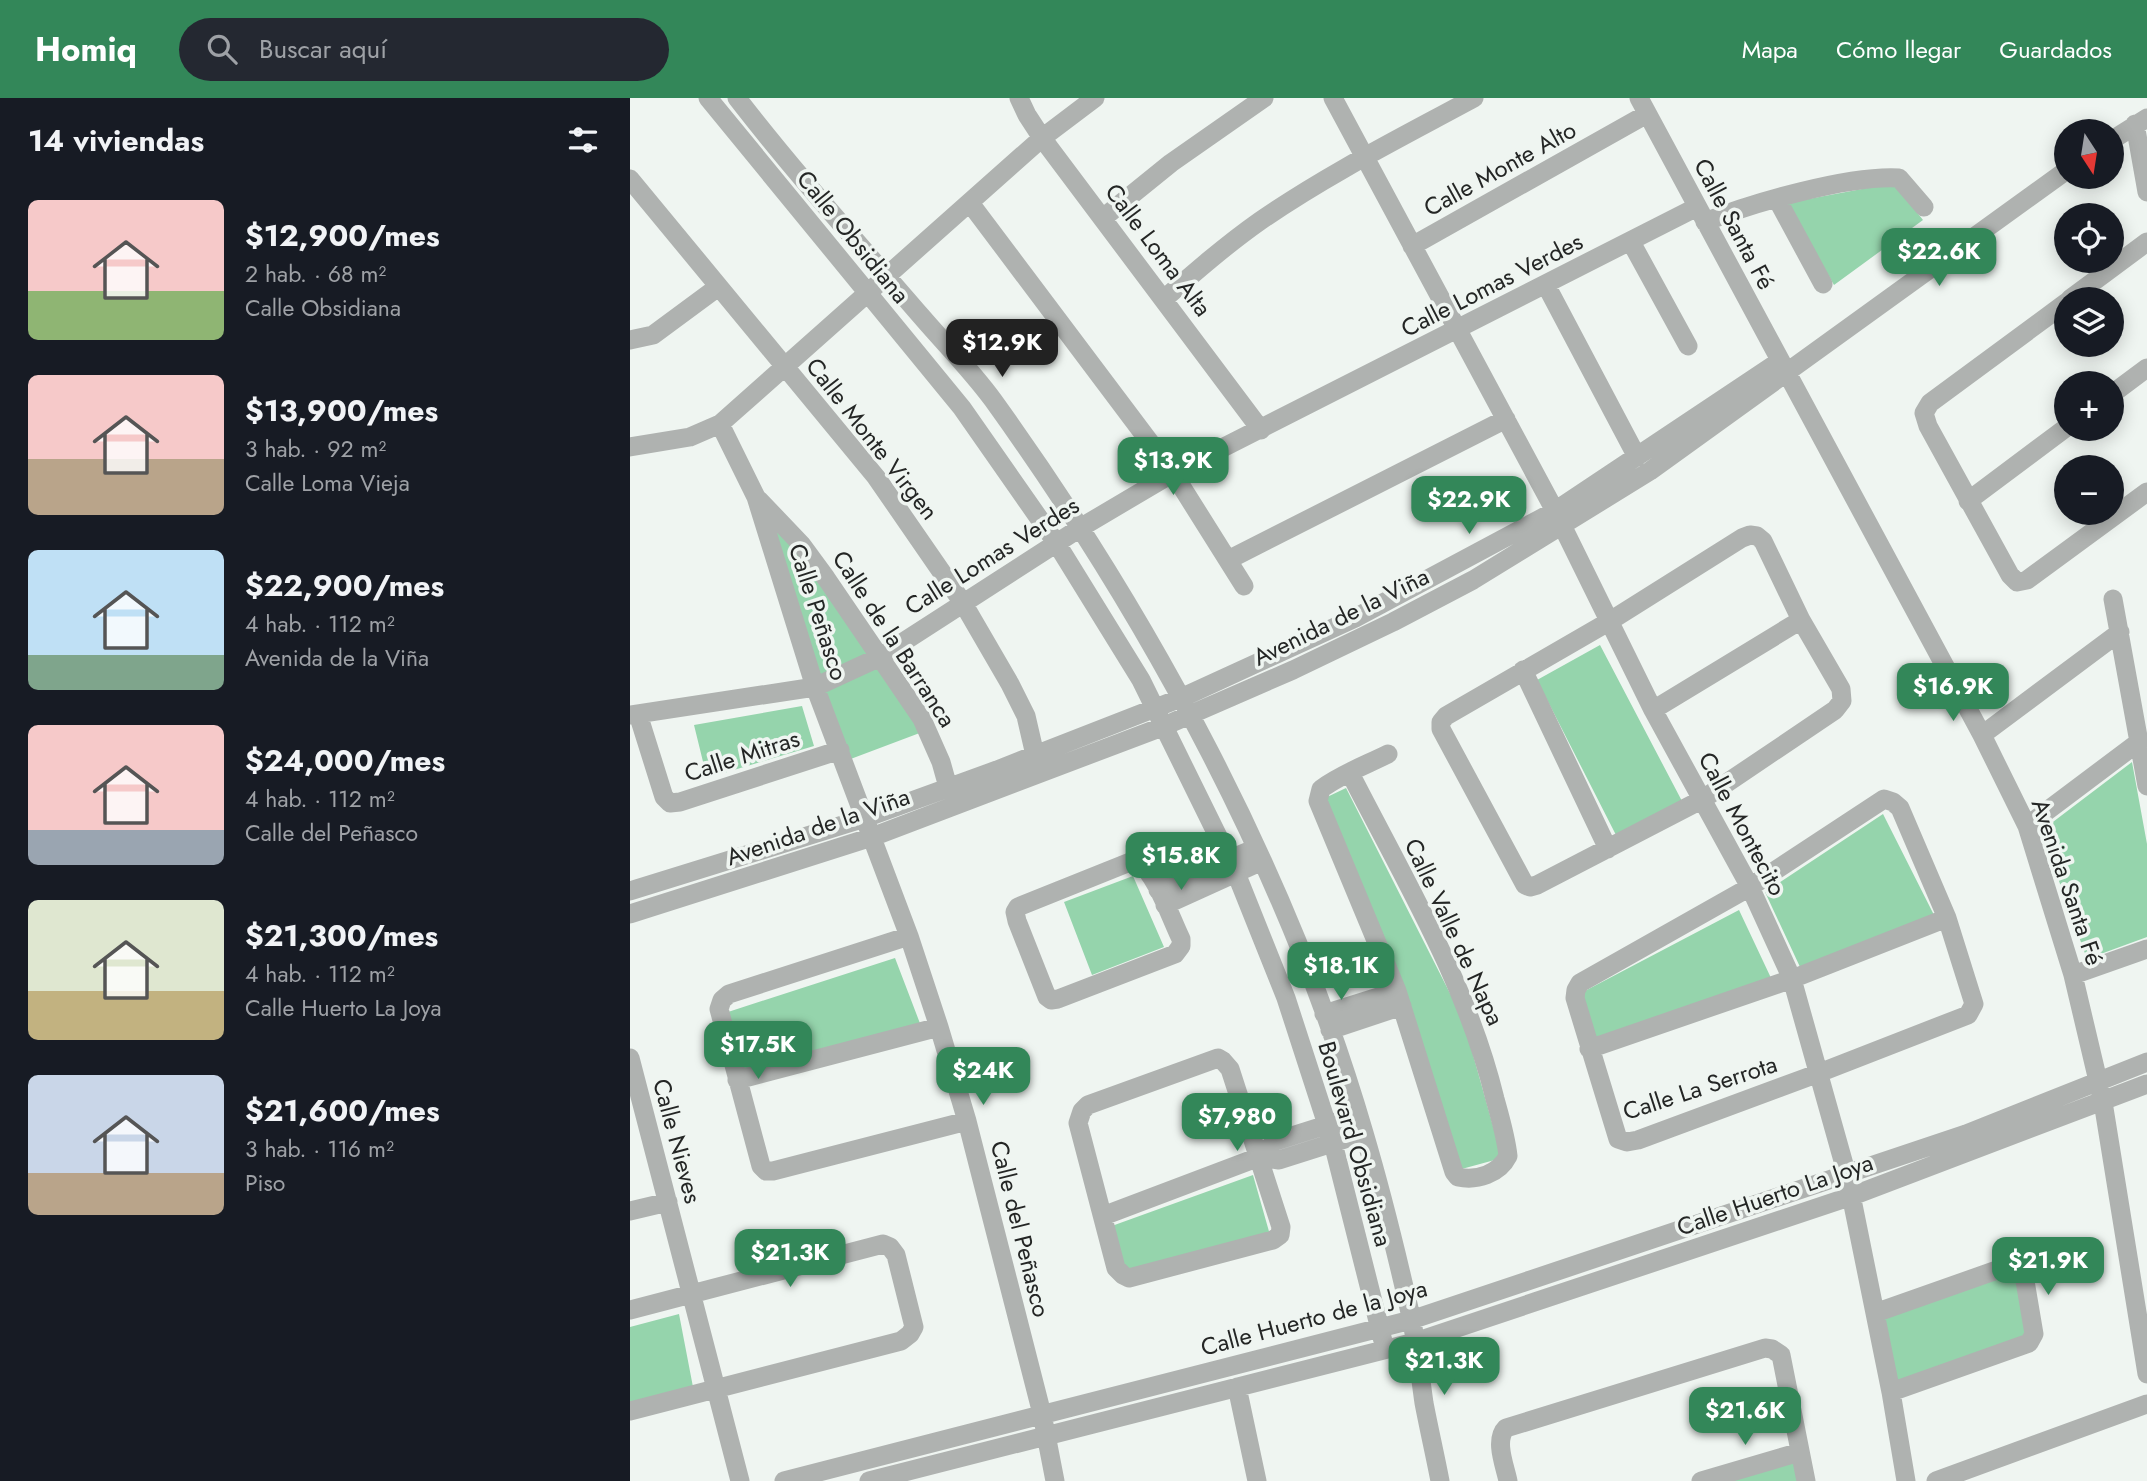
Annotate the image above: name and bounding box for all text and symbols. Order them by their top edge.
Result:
search box [179,18,669,81]
text: Homiq [35,26,137,73]
icon: search [203,30,241,68]
text: Buscar aquí [259,30,387,68]
text: Mapa [1742,32,1798,67]
text: Cómo llegar [1836,32,1961,67]
text: Guardados [1999,32,2112,67]
street label: Calle Monte Alto [1417,112,1582,225]
text: 14 viviendas [28,119,204,162]
north arrow [2054,119,2124,189]
map controls [2054,119,2124,525]
icon: filters [564,121,602,159]
street label: Calle Santa Fé [1685,152,1784,296]
street label: Calle Obsidiana [789,162,918,311]
street label: Calle Loma Alta [1097,176,1220,324]
button: locate [2054,203,2124,273]
text: $12,900/mes [245,214,440,257]
street label: Calle Lomas Verdes [1395,224,1589,346]
icon: home [84,228,168,312]
pin: $22.6K [1882,228,1996,288]
text: $22.6K [1897,234,1981,268]
text: 2 hab. · 68 m² [245,257,386,291]
button: layers [2054,287,2124,357]
text: Calle Obsidiana [245,291,401,325]
pin: $12.9K [945,320,1059,379]
text: $12.9K [962,325,1042,359]
street label: Calle Monte Virgen [798,350,947,527]
button: + [2054,371,2124,441]
text: $13,900/mes [245,389,438,432]
icon: home [84,403,168,487]
text: 3 hab. · 92 m² [245,432,386,466]
pin: $13.9K [1116,438,1230,497]
text: $13.9K [1134,443,1212,477]
button: − [2054,455,2124,525]
text: Calle Loma Vieja [245,466,410,500]
pin: $22.9K [1412,476,1526,536]
text: $22.9K [1427,482,1511,516]
street label: Calle Lomas Verdes [898,488,1086,623]
street label: Calle Peñasco [780,539,857,685]
street label: Calle de la Barranca [824,543,965,734]
street label: Avenida de la Viña [1247,559,1435,674]
text: $22,900/mes [245,564,444,607]
icon: home [84,578,168,662]
text: 4 hab. · 112 m² [245,607,395,641]
text: Avenida de la Viña [245,641,429,675]
pin: $16.9K [1896,664,2010,723]
text: $16.9K [1913,669,1993,703]
street label: Calle Mitras [680,720,804,791]
text: $24,000/mes [245,739,445,782]
street label: Calle Montecito [1690,746,1795,902]
icon: home [84,753,168,837]
street label: Avenida de la Viña [721,779,914,874]
text: 4 hab. · 112 m² [245,782,395,816]
street label: Avenida Santa Fé [2023,794,2112,970]
text: Calle del Peñasco [245,816,418,850]
pin: $15.8K [1124,832,1238,892]
street label: Calle Valle de Napa [1396,833,1513,1031]
text: $15.8K [1142,838,1220,872]
text: $21,300/mes [245,914,438,957]
icon: home [84,928,168,1012]
pin: $18.1K [1284,942,1398,1002]
text: $18.1K [1303,948,1379,982]
text: 4 hab. · 112 m² [245,957,395,991]
text: Calle Huerto La Joya [245,991,442,1025]
pin: $17.5K [701,1021,815,1081]
text: $17.5K [720,1027,796,1061]
street label: Boulevard Obsidiana [1309,1037,1402,1251]
street label: Calle La Serrota [1618,1046,1781,1129]
pin: $24K [942,1048,1024,1107]
text: $24K [952,1053,1014,1087]
street label: Calle Nieves [644,1075,711,1207]
text: $21,600/mes [245,1089,440,1132]
pin: $7,980 [1180,1094,1294,1153]
text: $7,980 [1198,1099,1276,1133]
icon: home [84,1103,168,1187]
text: 3 hab. · 116 m² [245,1132,394,1166]
street label: Calle del Peñasco [982,1137,1059,1321]
street label: Calle Huerto La Joya [1672,1145,1878,1244]
text: Piso [245,1166,285,1200]
pin: $21.3K [733,1230,847,1289]
text: $21.3K [751,1235,829,1269]
pin: $21.9K [1991,1238,2105,1297]
text: $21.9K [2008,1243,2088,1277]
street label: Calle Huerto de la Joya [1197,1270,1431,1365]
pin: $21.3K [1387,1338,1501,1397]
text: $21.3K [1405,1343,1483,1377]
pin: $21.6K [1688,1388,1802,1447]
text: $21.6K [1705,1393,1785,1427]

